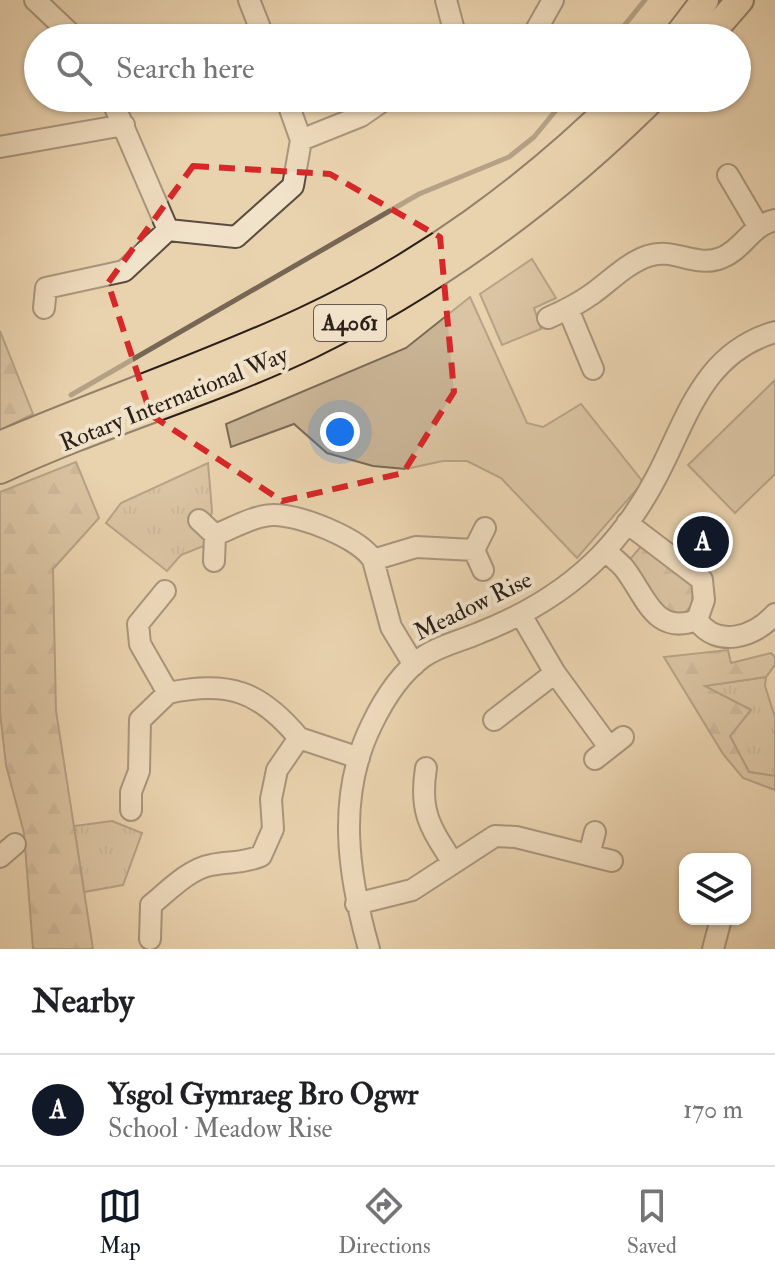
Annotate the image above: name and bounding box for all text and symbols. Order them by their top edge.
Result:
search box [24,24,751,112]
icon: search [52,46,96,90]
text: Search here [116,50,255,87]
road number: A4061 [314,305,386,341]
street label: Rotary International Way [55,339,293,459]
your location [320,412,360,452]
pin: A [677,512,729,572]
street label: Meadow Rise [409,564,537,648]
map controls [679,853,751,925]
button: layers [679,853,751,925]
text: Nearby [32,980,134,1023]
text: Ysgol Gymraeg Bro Ogwr [108,1076,419,1113]
text: A [50,1094,66,1126]
text: 170 m [683,1094,743,1126]
text: School · Meadow Rise [108,1113,332,1145]
tab: Map [98,1184,142,1260]
tab: Directions [338,1184,431,1260]
tab: Saved [627,1184,677,1260]

